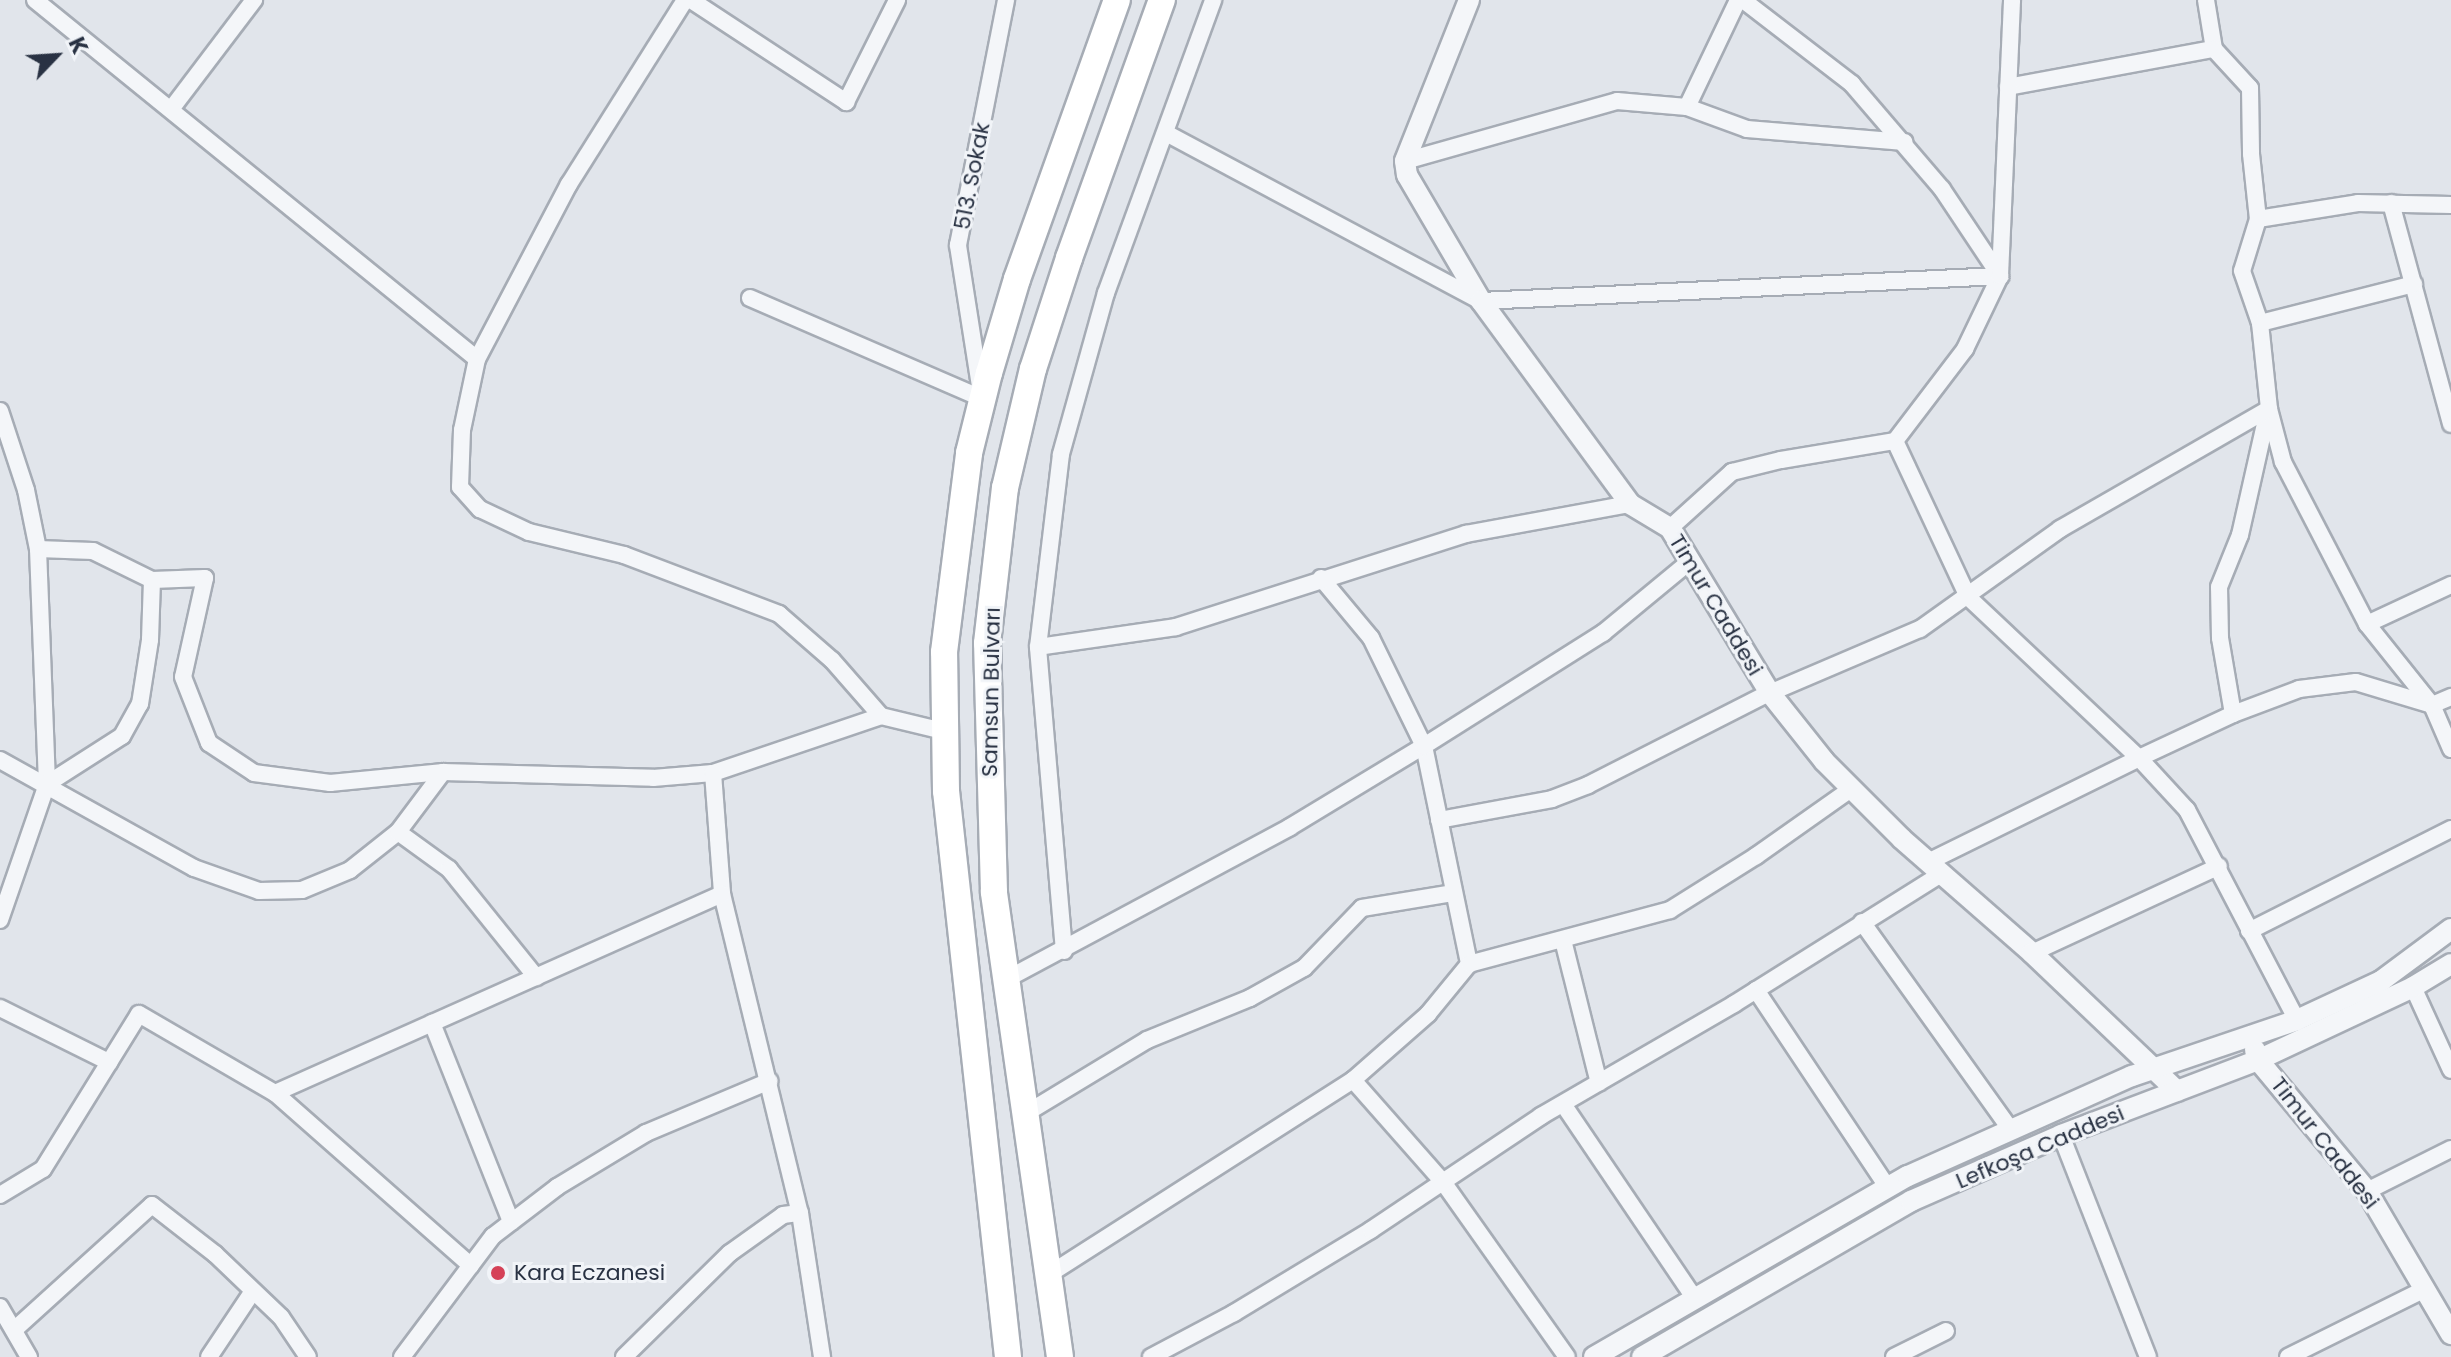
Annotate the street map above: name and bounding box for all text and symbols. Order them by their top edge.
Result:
north arrow [16,16,96,96]
text: K [61,32,95,59]
street label: 513. Sokak [949,120,995,232]
street label: Timur Caddesi [1663,530,1769,680]
street label: Samsun Bulvarı [976,607,1006,777]
street label: Timur Caddesi [2265,1072,2385,1214]
street label: Lefkoşa Caddesi [1952,1100,2128,1194]
place label: Kara Eczanesi [514,1260,665,1286]
marker: Kara Eczanesi [489,1264,507,1282]

